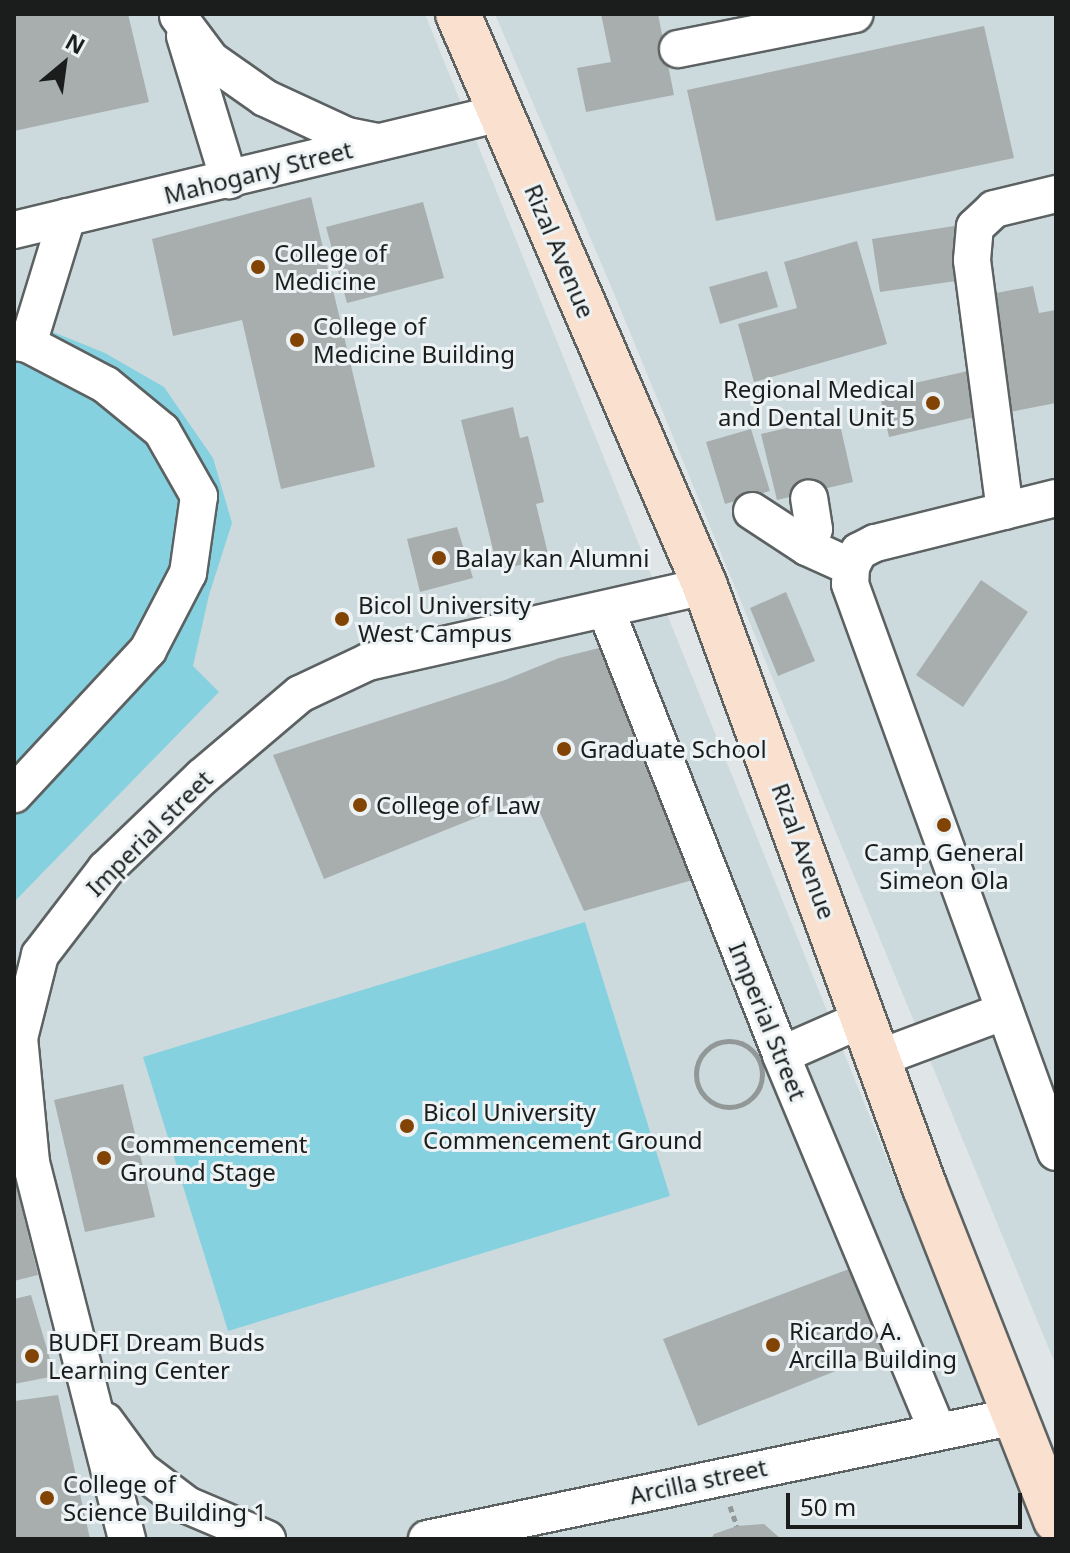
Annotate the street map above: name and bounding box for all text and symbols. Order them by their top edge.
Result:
north arrow [24,24,104,104]
text: N [61,26,91,60]
street label: Mahogany Street [161,135,355,209]
street label: Rizal Avenue [519,180,601,322]
place label: College of Medicine [274,239,387,295]
marker: College of Medicine [249,258,267,276]
place label: College of Medicine Building [313,312,515,368]
marker: College of Medicine Building [288,331,306,349]
place label: Regional Medical and Dental Unit 5 [718,375,915,431]
marker: Regional Medical and Dental Unit 5 [922,392,944,414]
place label: Balay kan Alumni [455,544,649,572]
marker: Balay kan Alumni [430,549,448,567]
place label: Bicol University West Campus [358,591,531,647]
marker: Bicol University West Campus [333,610,351,628]
place label: Graduate School [580,735,767,763]
marker: Graduate School [555,740,573,758]
street label: Imperial street [80,764,218,902]
street label: Rizal Avenue [766,779,842,923]
place label: College of Law [376,791,540,819]
marker: College of Law [351,796,369,814]
marker: Camp General Simeon Ola [935,816,953,834]
place label: Camp General Simeon Ola [864,838,1024,894]
street label: Imperial Street [723,938,813,1104]
place label: Bicol University Commencement Ground [423,1098,703,1154]
marker: Bicol University Commencement Ground [398,1117,416,1135]
place label: Commencement Ground Stage [120,1130,307,1186]
marker: Commencement Ground Stage [95,1149,113,1167]
place label: Ricardo A. Arcilla Building [789,1317,957,1373]
place label: BUDFI Dream Buds Learning Center [48,1328,265,1384]
marker: Ricardo A. Arcilla Building [764,1336,782,1354]
marker: BUDFI Dream Buds Learning Center [23,1347,41,1365]
street label: Arcilla street [627,1452,769,1510]
place label: College of Science Building 1 [63,1470,267,1526]
scale bar [790,1477,1026,1527]
marker: College of Science Building 1 [38,1489,56,1507]
text: 50 m [800,1490,856,1523]

